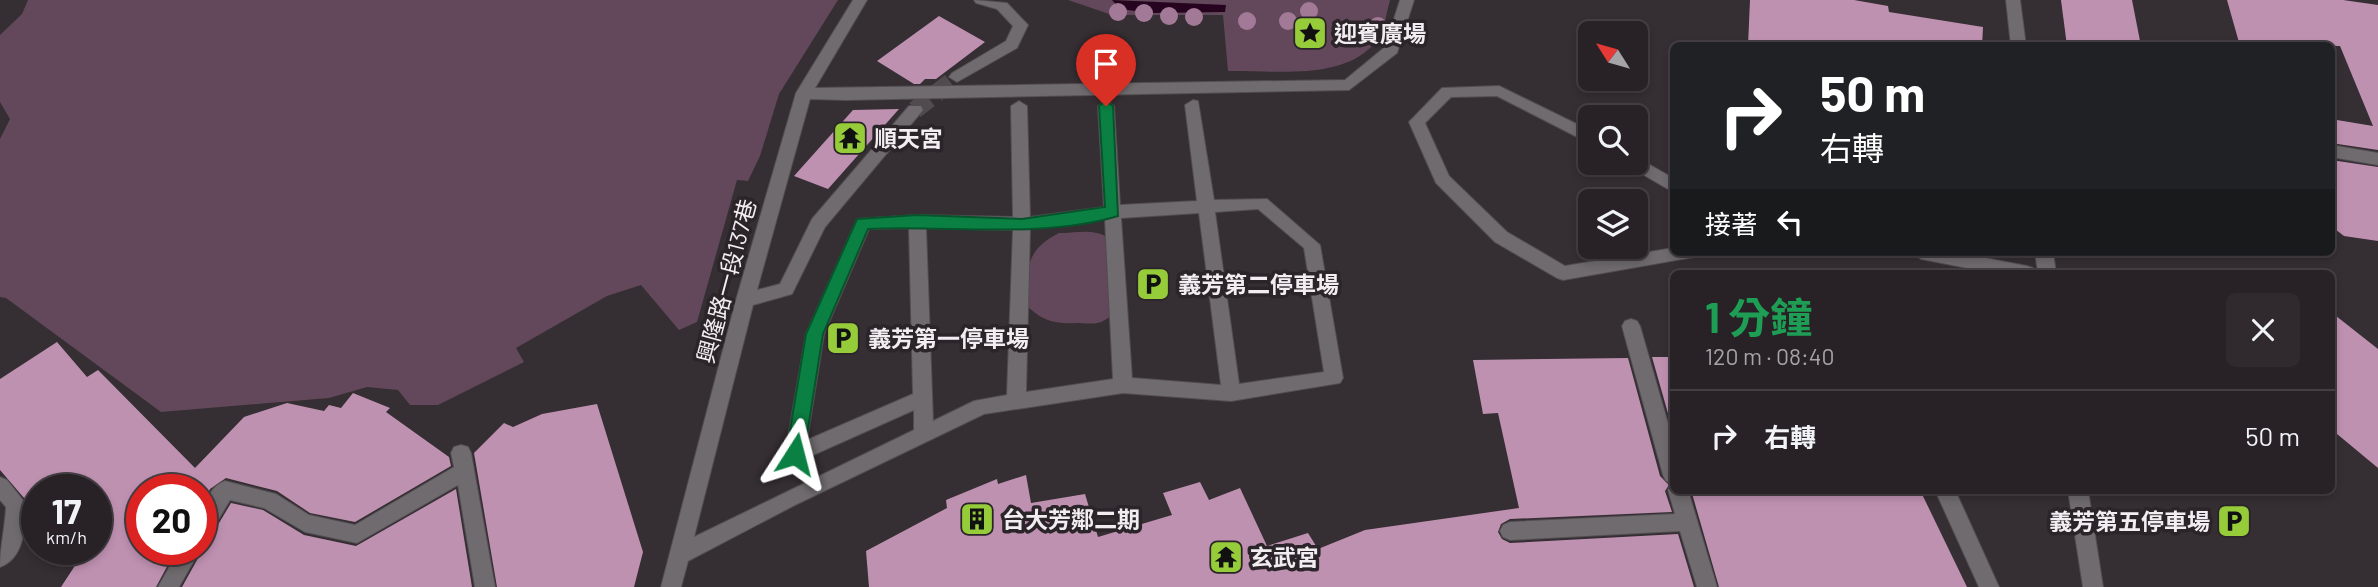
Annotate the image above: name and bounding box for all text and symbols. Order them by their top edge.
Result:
place icon: 迎賓廣場 [1291,14,1329,52]
place label: 迎賓廣場 [1334,19,1426,47]
north arrow [1578,21,1648,91]
map controls [1578,21,1648,259]
pin [1076,34,1136,106]
icon: arrive [1087,45,1125,83]
text: 50 m [1820,63,1925,122]
icon: right [1705,70,1796,161]
button: search [1578,105,1648,175]
temple icon: 順天宮 [831,119,869,157]
place label: 順天宮 [874,124,943,152]
text: 右轉 [1820,128,1884,166]
button: layers [1578,189,1648,259]
street label: 興隆路一段137巷 [691,196,761,366]
icon: left [1771,203,1809,241]
text: 接著 [1705,208,1757,239]
parking icon: 義芳第二停車場 [1134,265,1172,303]
place label: 義芳第二停車場 [1178,270,1339,298]
text: 1 分鐘 [1705,291,1812,341]
button: close [2226,293,2300,367]
parking icon: 義芳第一停車場 [824,319,862,357]
place label: 義芳第一停車場 [868,324,1029,352]
text: 120 m · 08:40 [1705,342,1834,370]
position arrow [758,417,832,491]
icon: right [1705,417,1743,455]
text: 50 m [2245,420,2300,451]
text: 右轉 [1764,421,1816,452]
speed limit sign: 20 [126,474,217,565]
text: 17 [52,489,81,531]
building icon: 台大芳鄰二期 [958,500,996,538]
parking icon: 義芳第五停車場 [2215,502,2253,540]
place label: 台大芳鄰二期 [1002,505,1140,533]
place label: 義芳第五停車場 [2049,507,2210,535]
text: km/h [46,526,87,548]
temple icon: 玄武宮 [1207,538,1245,576]
place label: 玄武宮 [1250,543,1319,571]

